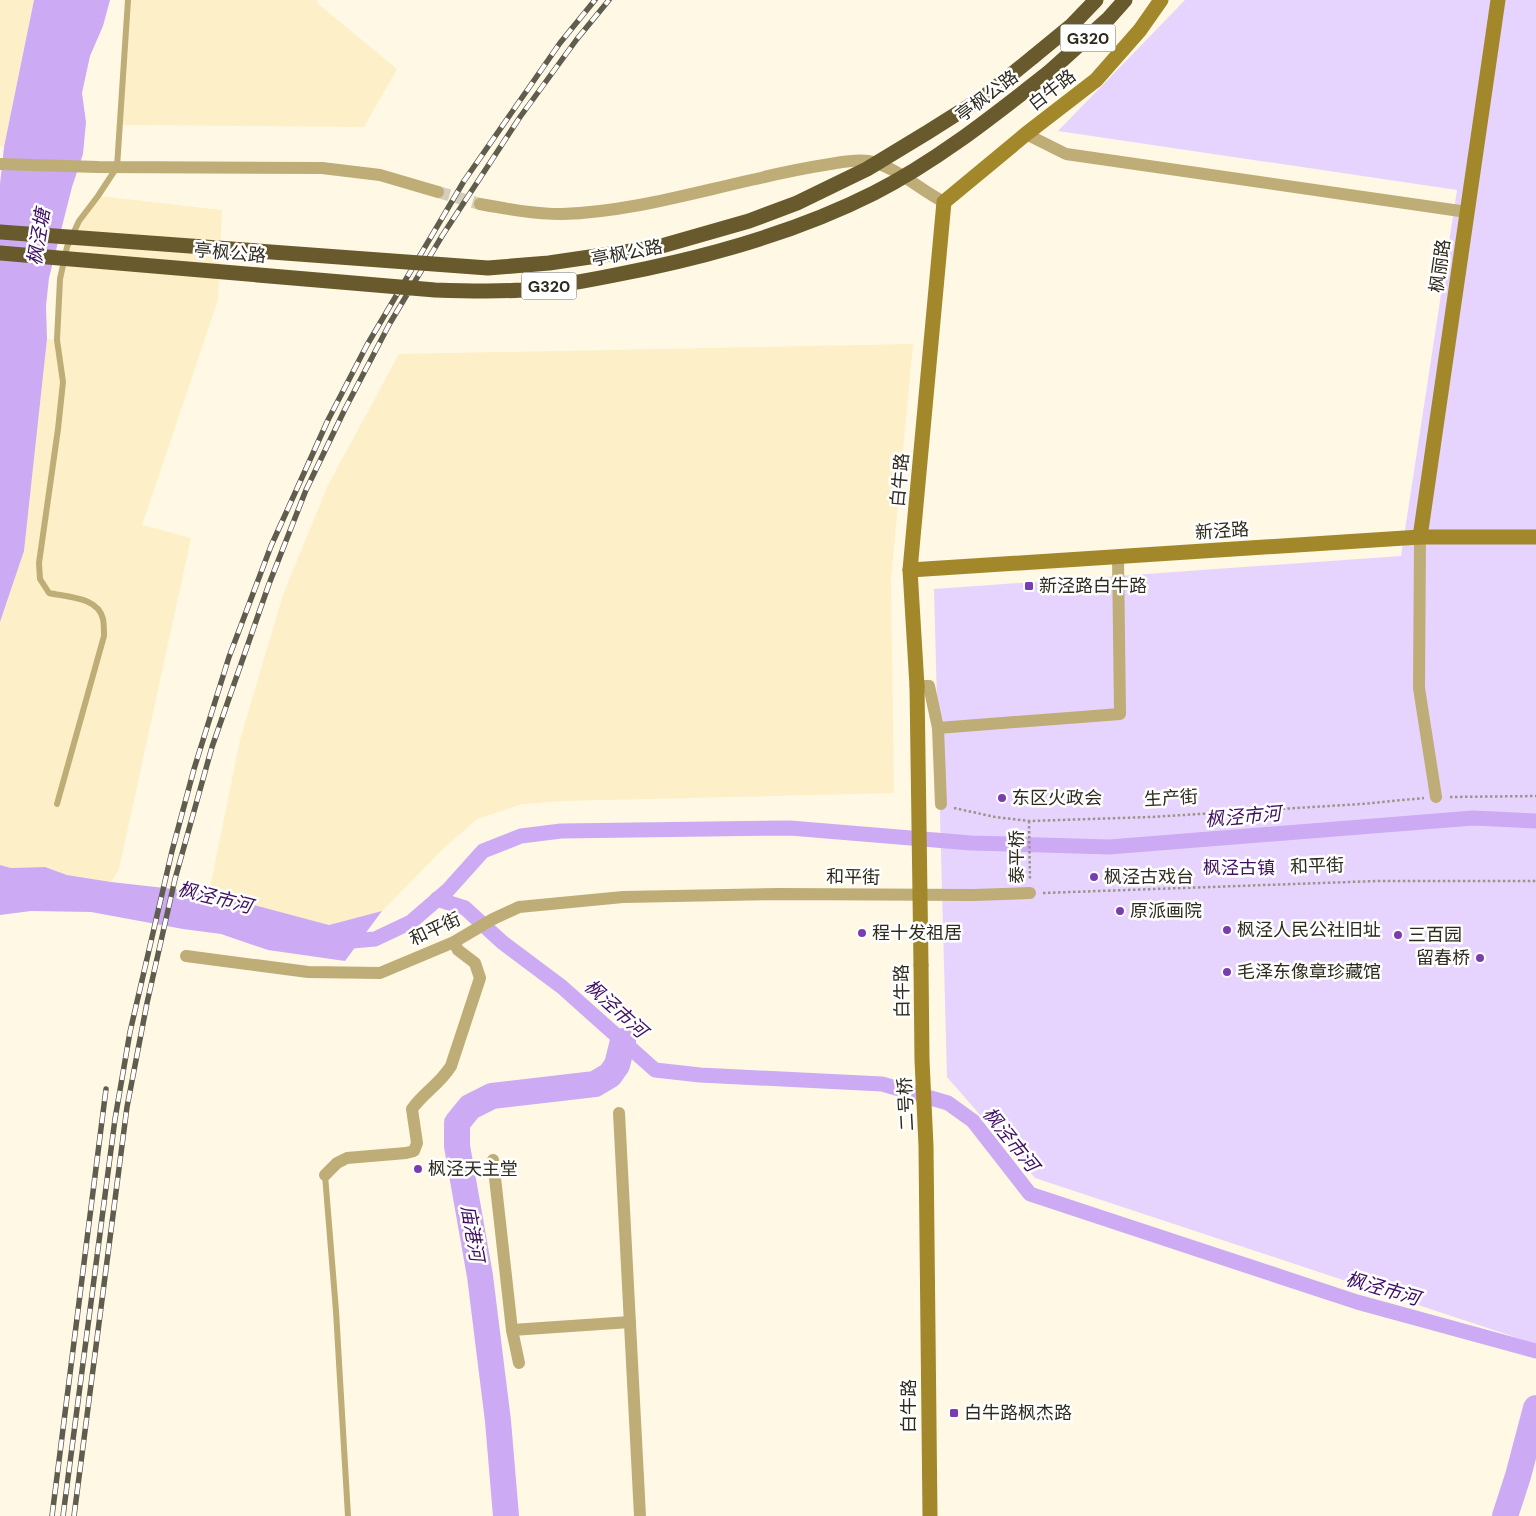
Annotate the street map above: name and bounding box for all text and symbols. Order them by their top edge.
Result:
road number: G320 [1060,24,1116,52]
street label: 白牛路 [1023,64,1081,116]
street label: 亭枫公路 [951,65,1023,127]
water label: 枫泾塘 [22,204,56,267]
street label: 亭枫公路 [589,234,665,272]
street label: 亭枫公路 [193,238,267,268]
street label: 枫丽路 [1424,238,1456,294]
road number: G320 [522,272,576,300]
street label: 白牛路 [886,452,914,508]
street label: 新泾路 [1194,517,1250,545]
place label: 新泾路白牛路 [1039,574,1147,598]
marker: 新泾路白牛路 [1023,580,1035,592]
street label: 生产街 [1143,785,1199,811]
place label: 东区火政会 [1012,786,1102,810]
marker: 东区火政会 [996,792,1008,804]
water label: 枫泾市河 [1204,800,1286,832]
street label: 泰平桥 [1005,830,1029,884]
street label: 和平街 [1290,853,1344,879]
park label: 枫泾古镇 [1203,856,1275,880]
street label: 和平街 [826,865,880,889]
place label: 枫泾古戏台 [1104,865,1194,889]
marker: 枫泾古戏台 [1088,871,1100,883]
water label: 枫泾市河 [175,876,259,920]
place label: 原派画院 [1130,899,1202,923]
marker: 原派画院 [1114,905,1126,917]
street label: 和平街 [405,907,465,951]
place label: 枫泾人民公社旧址 [1237,918,1381,942]
place label: 程十发祖居 [872,921,962,945]
place label: 三百园 [1408,923,1462,947]
marker: 枫泾人民公社旧址 [1221,924,1233,936]
marker: 程十发祖居 [856,927,868,939]
marker: 三百园 [1392,929,1404,941]
place label: 留春桥 [1416,946,1470,970]
marker: 留春桥 [1474,952,1486,964]
place label: 毛泽东像章珍藏馆 [1237,960,1381,984]
street label: 白牛路 [890,964,914,1018]
marker: 毛泽东像章珍藏馆 [1221,966,1233,978]
water label: 枫泾市河 [579,974,655,1046]
street label: 二号桥 [893,1076,919,1132]
water label: 枫泾市河 [977,1102,1047,1180]
place label: 枫泾天主堂 [428,1157,518,1181]
marker: 枫泾天主堂 [412,1163,424,1175]
water label: 庙港河 [455,1203,490,1267]
water label: 枫泾市河 [1343,1266,1427,1312]
street label: 白牛路 [897,1379,921,1433]
place label: 白牛路枫杰路 [964,1401,1072,1425]
marker: 白牛路枫杰路 [948,1407,960,1419]

